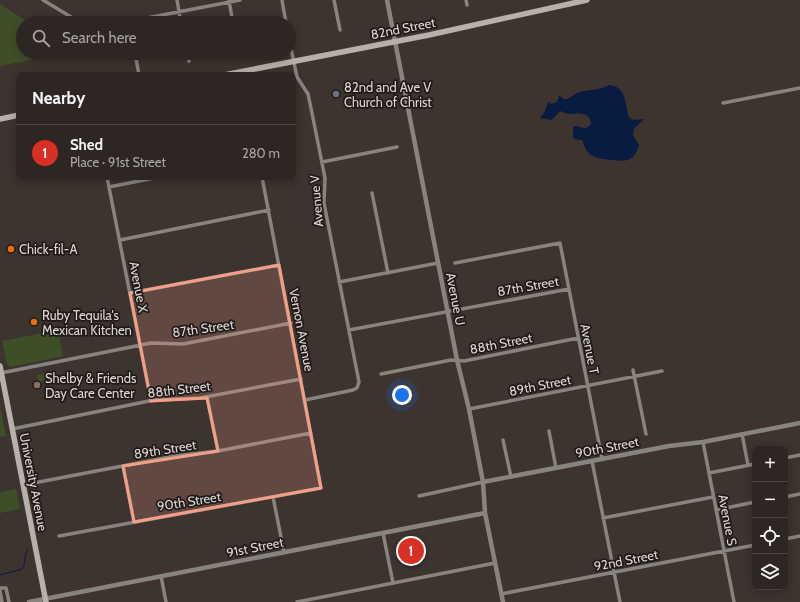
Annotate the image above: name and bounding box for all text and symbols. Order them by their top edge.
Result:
street label: 82nd Street [369,14,437,42]
search box [16,16,296,60]
icon: search [30,27,52,49]
text: Search here [62,29,137,47]
place label: 82nd and Ave V Church of Christ [344,79,432,110]
text: Nearby [32,88,85,108]
marker: 82nd and Ave V Church of Christ [331,89,341,99]
text: Shed [70,136,103,154]
text: 1 [43,145,47,161]
text: 280 m [242,145,280,161]
text: Place · 91st Street [70,154,166,170]
street label: Avenue V [306,174,326,228]
place label: Chick-fil-A [19,241,77,257]
marker: Chick-fil-A [6,244,16,254]
street label: Avenue X [126,260,152,314]
street label: Avenue U [443,271,469,327]
street label: 87th Street [496,273,561,299]
street label: Vernon Avenue [286,287,318,373]
place label: Ruby Tequila's Mexican Kitchen [42,307,132,338]
street label: 87th Street [171,316,236,340]
marker: Ruby Tequila's Mexican Kitchen [29,317,39,327]
street label: Avenue T [577,322,603,376]
street label: 88th Street [468,329,534,357]
place label: Shelby & Friends Day Care Center [45,370,137,401]
street label: 89th Street [508,371,573,399]
street label: 88th Street [146,377,212,401]
marker: Shelby & Friends Day Care Center [32,380,42,390]
your location [392,385,412,405]
street label: University Avenue [17,432,51,533]
street label: 90th Street [574,433,641,461]
street label: 89th Street [133,436,198,462]
map controls [752,446,788,590]
button: + [752,446,788,482]
button: − [752,482,788,518]
street label: 90th Street [156,488,223,514]
street label: Avenue S [715,493,741,547]
button: locate [752,518,788,554]
street label: 91st Street [225,534,285,560]
pin: 1 [398,536,424,566]
street label: 92nd Street [593,546,660,574]
button: layers [752,554,788,590]

